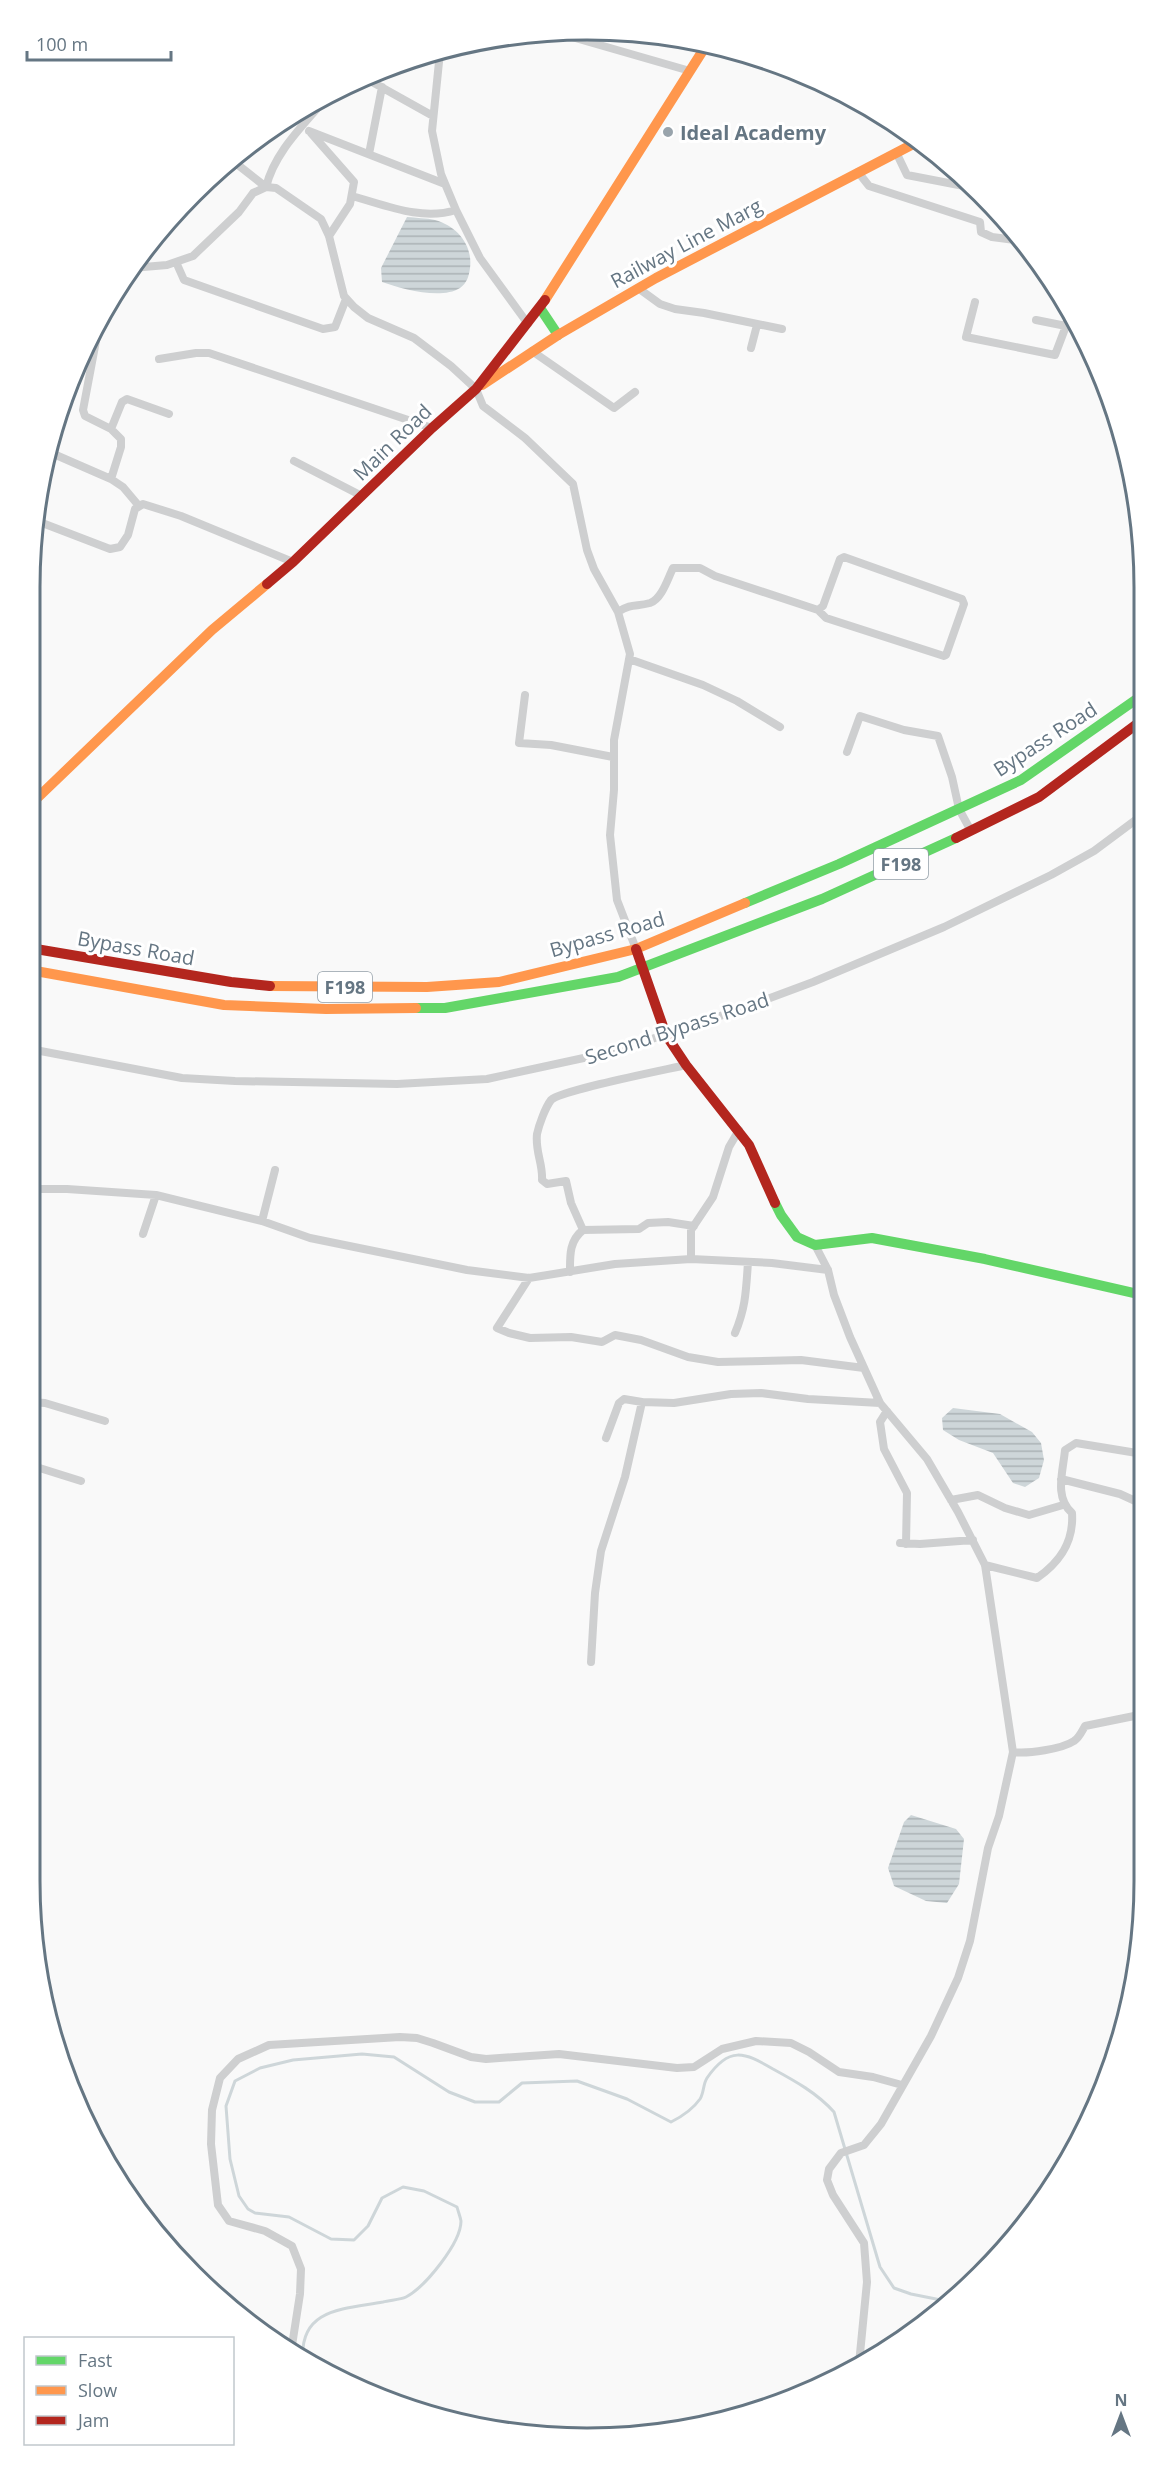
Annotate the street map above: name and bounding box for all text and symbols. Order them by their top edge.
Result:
scale bar [27,24,171,62]
text: 100 m [36,32,88,56]
place label: Ideal Academy [680,119,827,146]
marker: Ideal Academy [661,125,675,139]
street label: Railway Line Marg [606,192,766,294]
street label: Main Road [347,398,437,486]
street label: Bypass Road [988,695,1102,783]
road number: F198 [874,849,928,879]
street label: Bypass Road [546,905,668,963]
street label: Bypass Road [75,924,197,972]
road number: F198 [318,972,372,1002]
street label: Second Bypass Road [582,986,772,1070]
legend [24,2337,234,2445]
text: Fast [78,2348,112,2372]
text: Slow [78,2378,117,2402]
north arrow [1091,2385,1151,2445]
text: N [1114,2389,1128,2411]
text: Jam [76,2408,110,2432]

